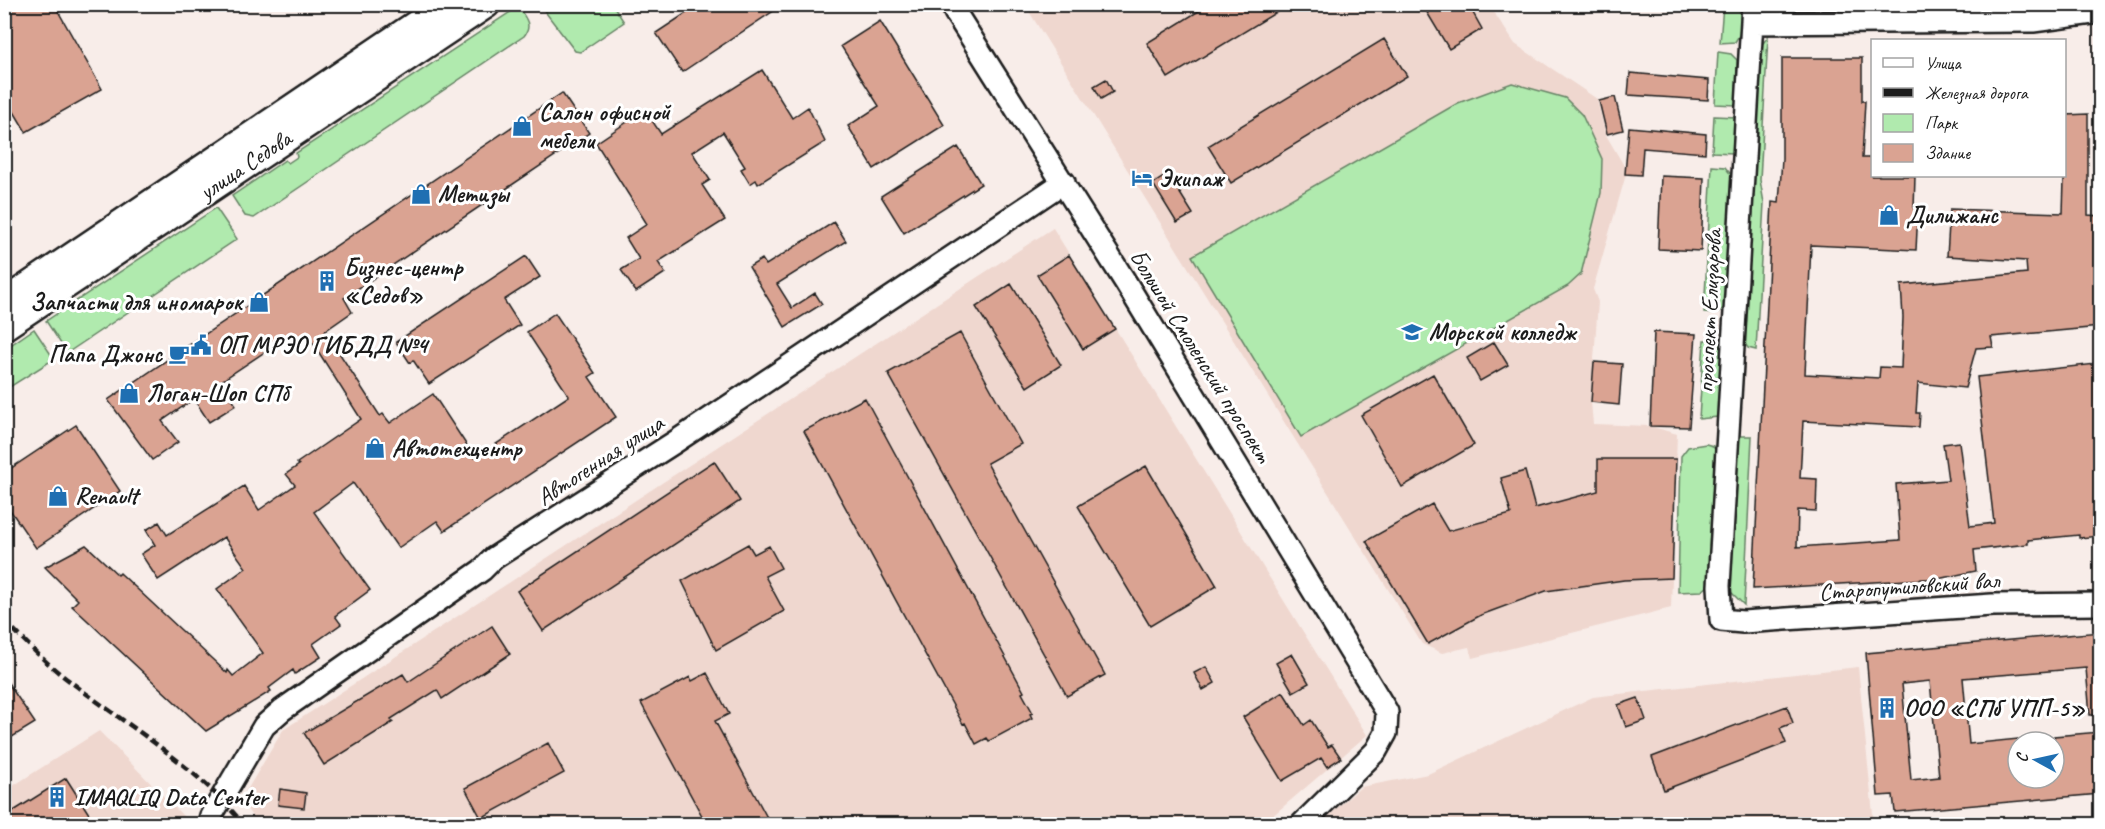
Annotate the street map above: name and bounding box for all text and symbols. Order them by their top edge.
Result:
legend [1871,39,2066,177]
text: Улица [1925,52,1962,74]
text: Железная дорога [1925,82,2029,105]
place label: Салон офисной мебели [539,97,672,155]
text: Парк [1925,112,1959,134]
shop icon: Салон офисной мебели [510,114,534,138]
street label: улица Седова [192,122,299,208]
text: Здание [1925,142,1971,164]
place label: Экипаж [1159,163,1226,193]
hotel icon: Экипаж [1130,166,1154,190]
place label: Метизы [438,179,510,210]
shop icon: Метизы [409,182,433,206]
place label: Дилижанс [1906,200,1999,230]
shop icon: Дилижанс [1877,203,1901,227]
street label: проспект Елизарова [1690,226,1728,394]
street label: Большой Смоленский проспект [1123,244,1279,469]
place label: Бизнес-центр «Седов» [344,252,464,310]
building icon: Бизнес-центр «Седов» [315,269,339,293]
place label: Запчасти для иномарок [30,287,244,317]
shop icon: Запчасти для иномарок [247,290,271,314]
place label: Морской колледж [1429,317,1578,347]
school or university icon: Морской колледж [1400,320,1424,344]
place label: ОП МРЭО ГИБДД №4 [218,330,430,360]
public building icon: ОП МРЭО ГИБДД №4 [189,333,213,357]
place label: Папа Джонс [49,339,163,369]
cafe icon: Папа Джонс [167,342,191,366]
place label: Логан-Шоп СПб [146,378,293,408]
shop icon: Логан-Шоп СПб [117,381,141,405]
street label: Автогенная улица [531,407,670,512]
place label: Автотехцентр [392,433,524,463]
shop icon: Автотехцентр [363,436,387,460]
place label: Renault [75,481,142,511]
shop icon: Renault [46,484,70,508]
street label: Старопутиловский вал [1818,565,2002,607]
place label: ООО «СПб УПП-5» [1904,693,2085,723]
building icon: ООО «СПб УПП-5» [1875,696,1899,720]
north arrow [2006,730,2066,790]
text: С [2012,751,2033,763]
place label: IMAQLIQ Data Center [74,782,270,812]
building icon: IMAQLIQ Data Center [45,785,69,809]

